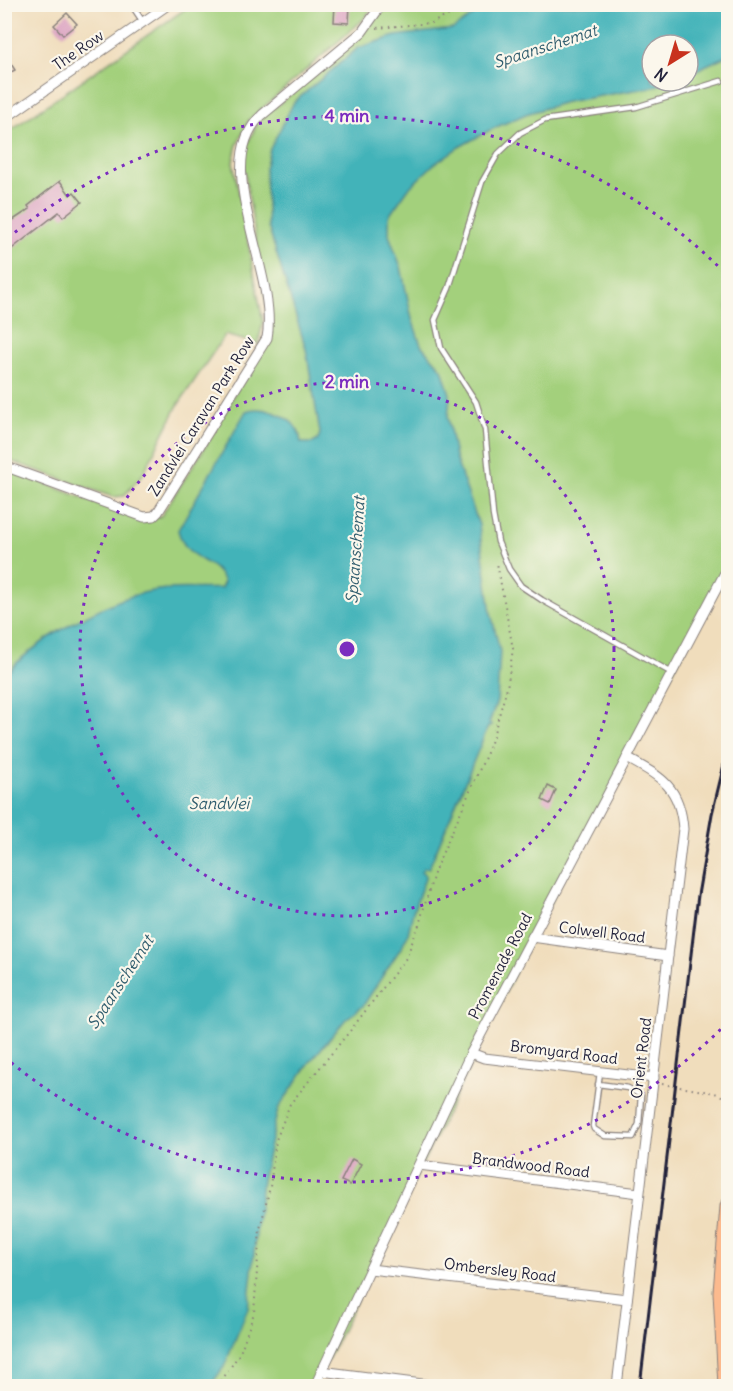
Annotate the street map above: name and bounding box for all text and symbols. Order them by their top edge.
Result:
water label: Spaanschemat [491,19,602,72]
street label: The Row [49,26,107,74]
north arrow [640,33,700,93]
text: N [651,64,671,86]
text: 4 min [325,104,370,127]
street label: Zandvlei Caravan Park Row [144,332,258,499]
text: 2 min [325,370,370,393]
water label: Spaanschemat [341,493,369,604]
centre of rings [337,639,357,659]
water label: Sandvlei [189,793,252,813]
street label: Promenade Road [464,910,536,1022]
street label: Colwell Road [558,917,646,947]
water label: Spaanschemat [82,929,159,1032]
street label: Orient Road [627,1016,655,1100]
street label: Bromyard Road [509,1036,619,1068]
street label: Brandwood Road [471,1148,591,1182]
street label: Ombersley Road [443,1254,557,1286]

